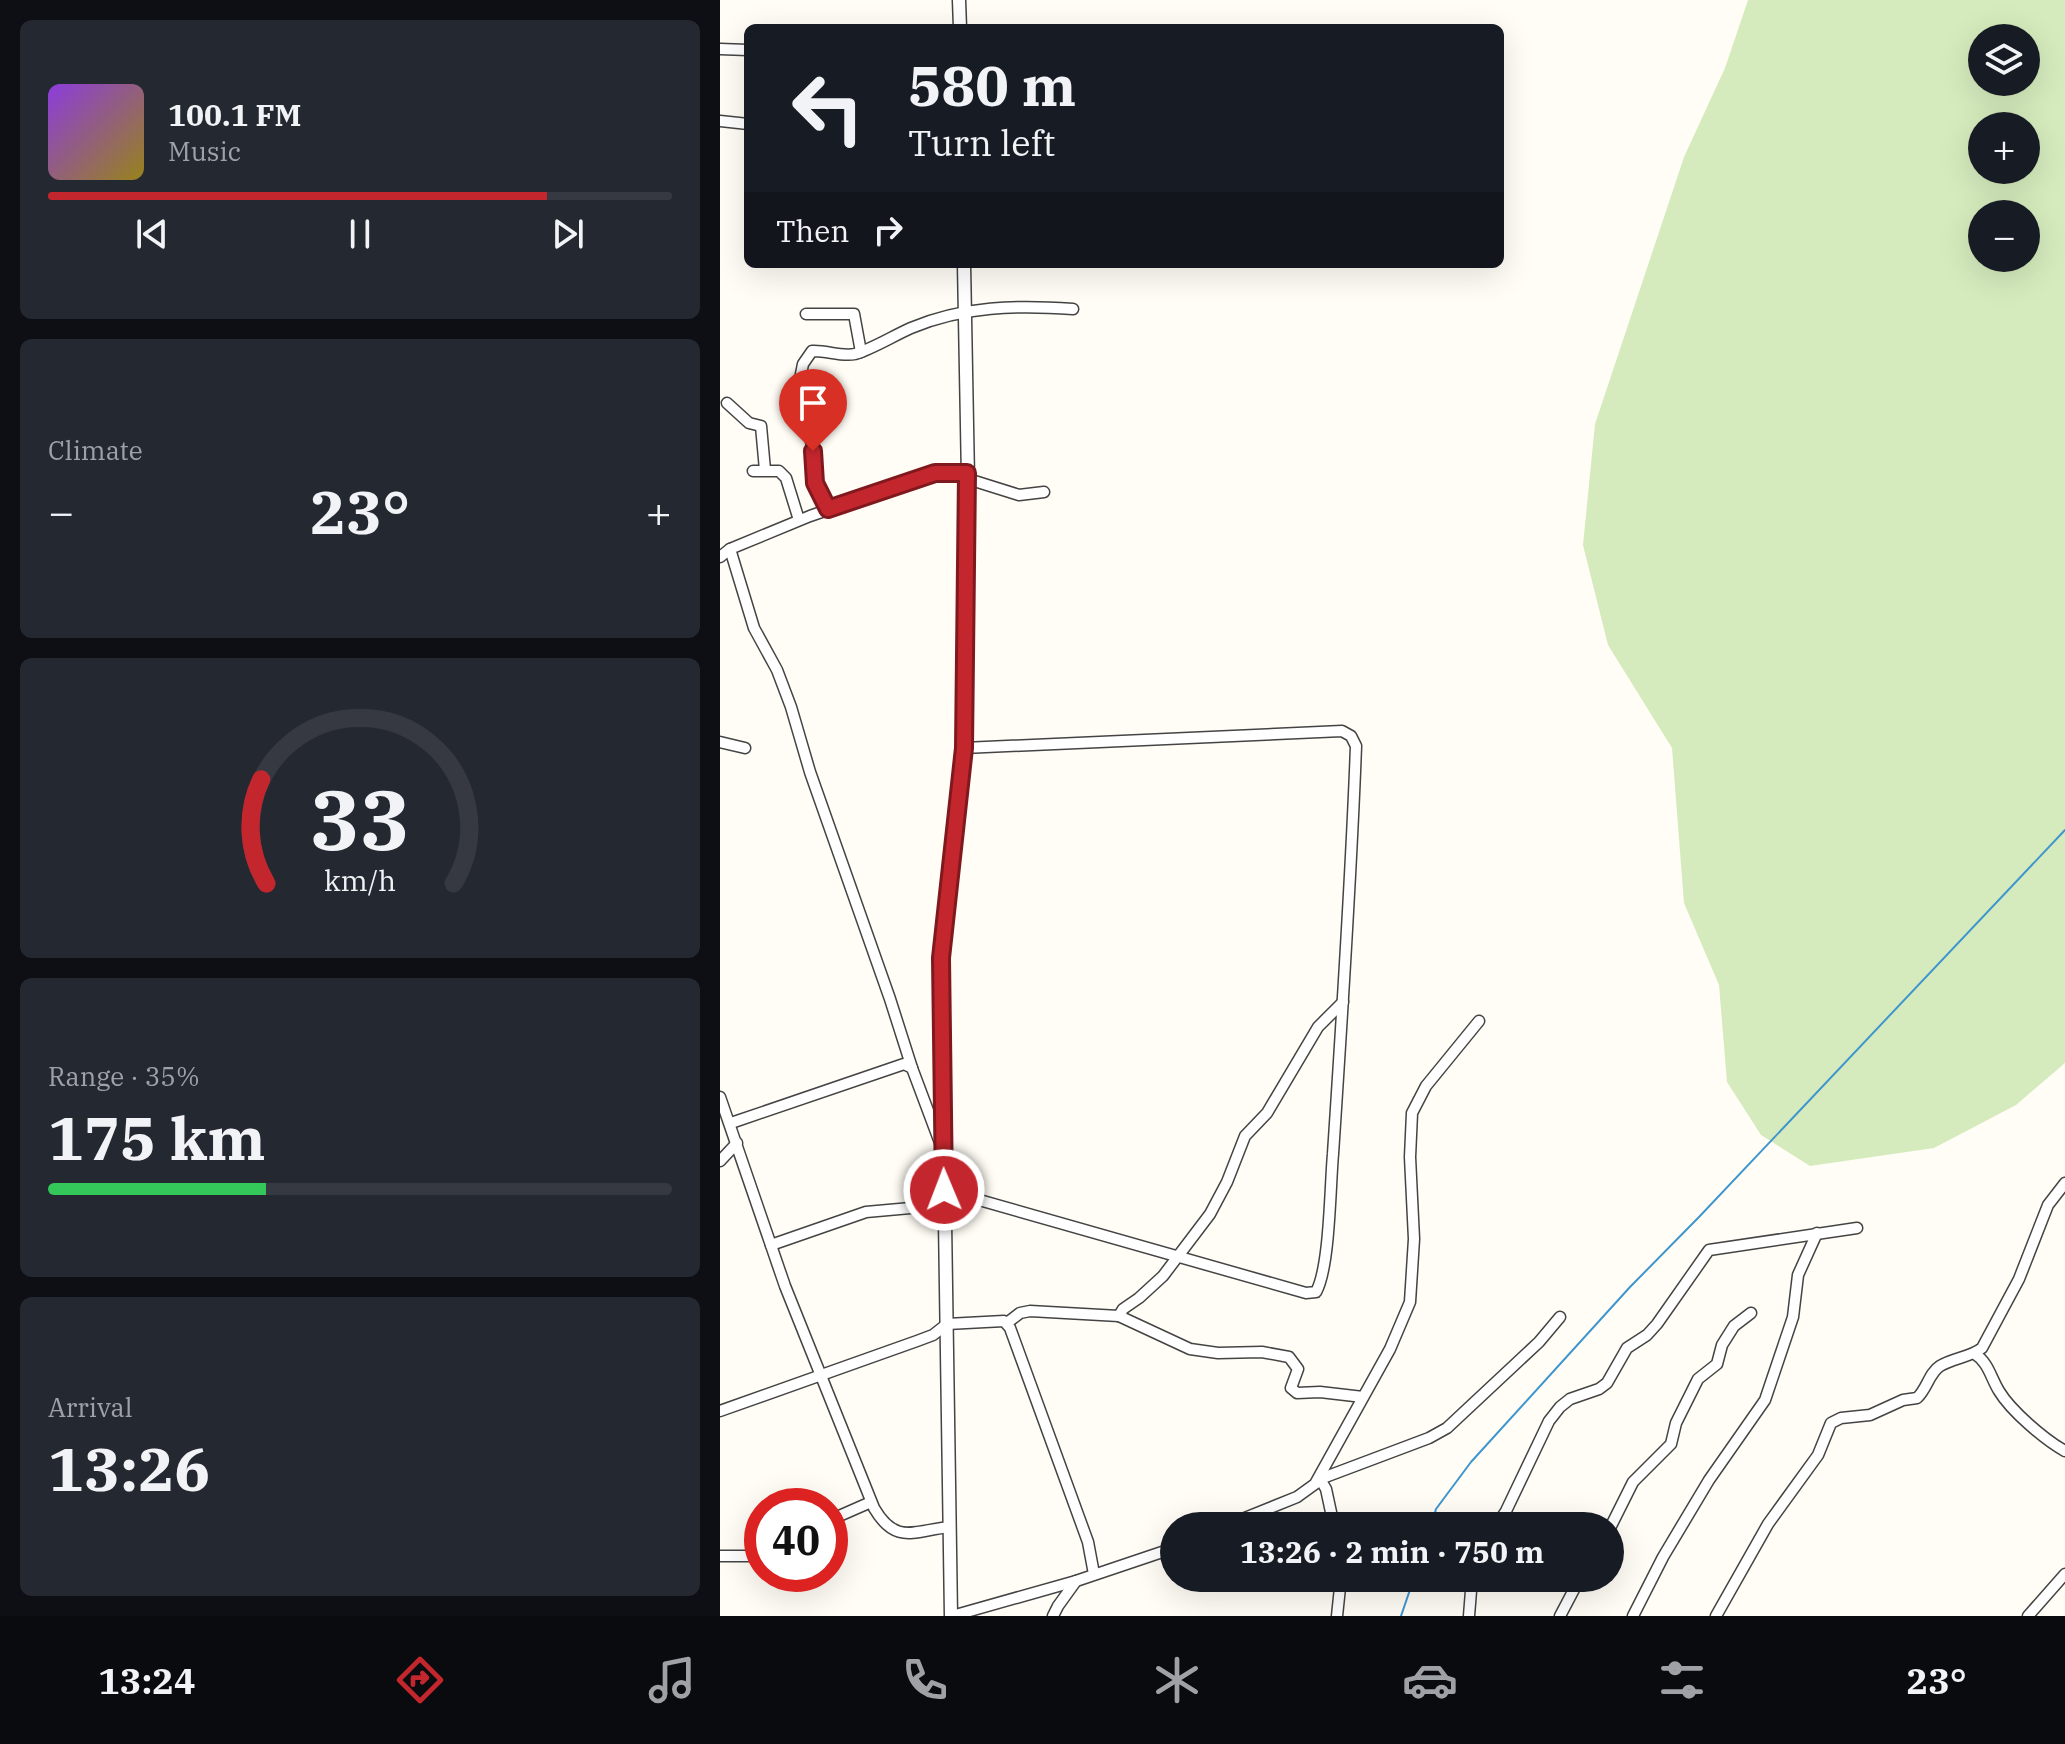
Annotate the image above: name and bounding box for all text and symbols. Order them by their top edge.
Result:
map controls [1968,24,2040,272]
button: layers [1968,24,2040,96]
text: 580 m [908,49,1076,121]
icon: left [776,56,880,160]
text: 100.1 FM [168,95,301,134]
button: + [1968,112,2040,184]
text: Turn left [908,119,1055,166]
text: Music [168,134,241,168]
button: − [1968,200,2040,272]
icon: right [866,208,910,252]
text: Then [776,211,850,250]
icon: previous [130,212,174,256]
icon: pause [338,212,382,256]
icon: next [546,212,590,256]
pin [779,369,847,451]
icon: arrive [791,381,835,425]
text: Climate [48,433,143,467]
text: 23° [310,472,410,551]
text: − [48,483,74,540]
text: + [646,483,672,540]
text: 33 [310,765,410,873]
text: km/h [324,862,396,899]
text: Range · 35% [48,1059,200,1093]
text: 175 km [48,1098,266,1177]
position arrow [902,1148,986,1232]
text: Arrival [48,1390,133,1424]
text: 13:26 [48,1429,210,1508]
speed limit sign: 40 [744,1488,848,1592]
text: 13:26 · 2 min · 750 m [1240,1532,1544,1571]
icon: directions [392,1652,448,1708]
icon: music [644,1652,700,1708]
icon: phone [897,1652,953,1708]
icon: climate [1149,1652,1205,1708]
icon: car [1402,1652,1458,1708]
icon: filters [1654,1652,1710,1708]
text: 13:24 [98,1657,196,1704]
text: 23° [1907,1657,1967,1704]

